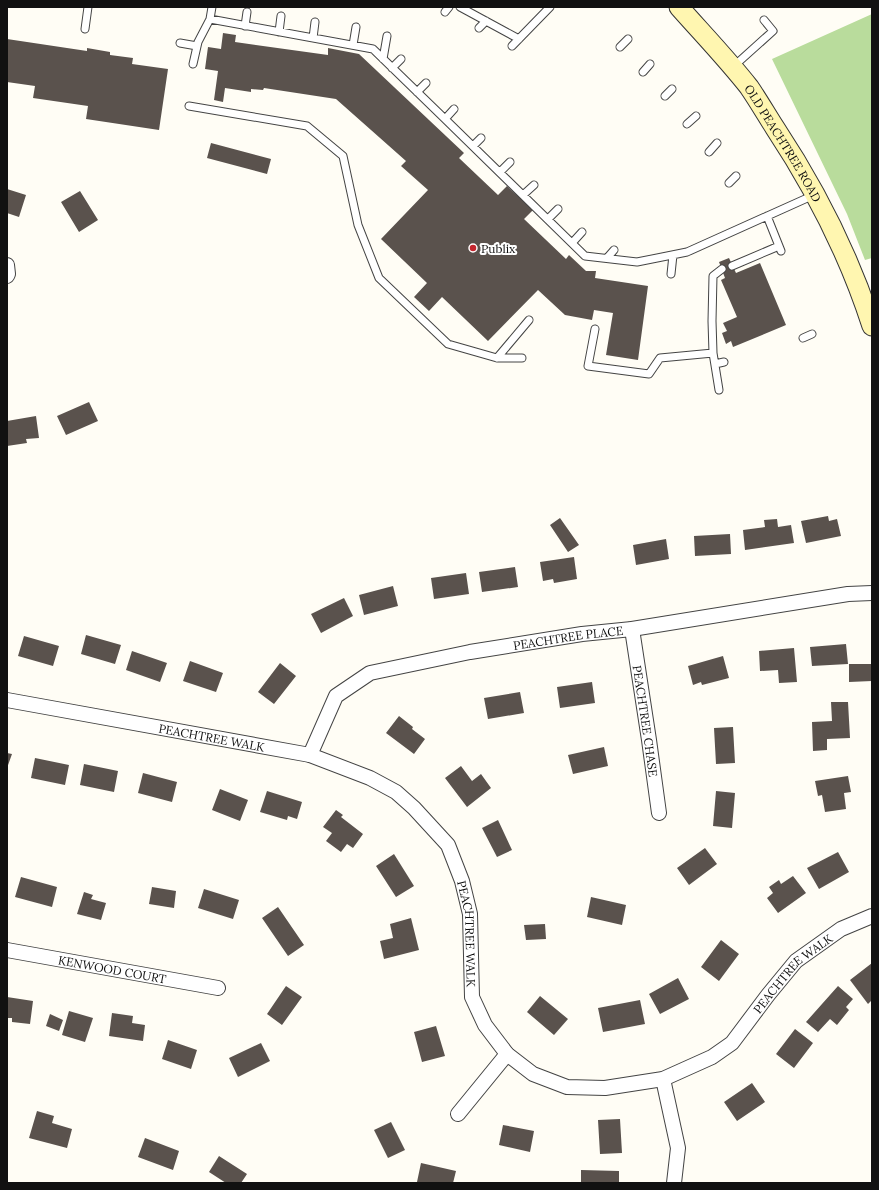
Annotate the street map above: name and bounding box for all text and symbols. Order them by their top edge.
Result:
street label: OLD PEACHTREE ROAD [742,81,825,204]
place label: Publix [481,241,516,256]
marker: Publix [468,243,478,253]
street label: PEACHTREE PLACE [512,622,624,652]
street label: PEACHTREE CHASE [630,664,661,778]
street label: PEACHTREE WALK [158,720,267,754]
street label: PEACHTREE WALK [455,879,479,988]
street label: PEACHTREE WALK [750,930,836,1016]
street label: KENWOOD COURT [57,952,168,986]

